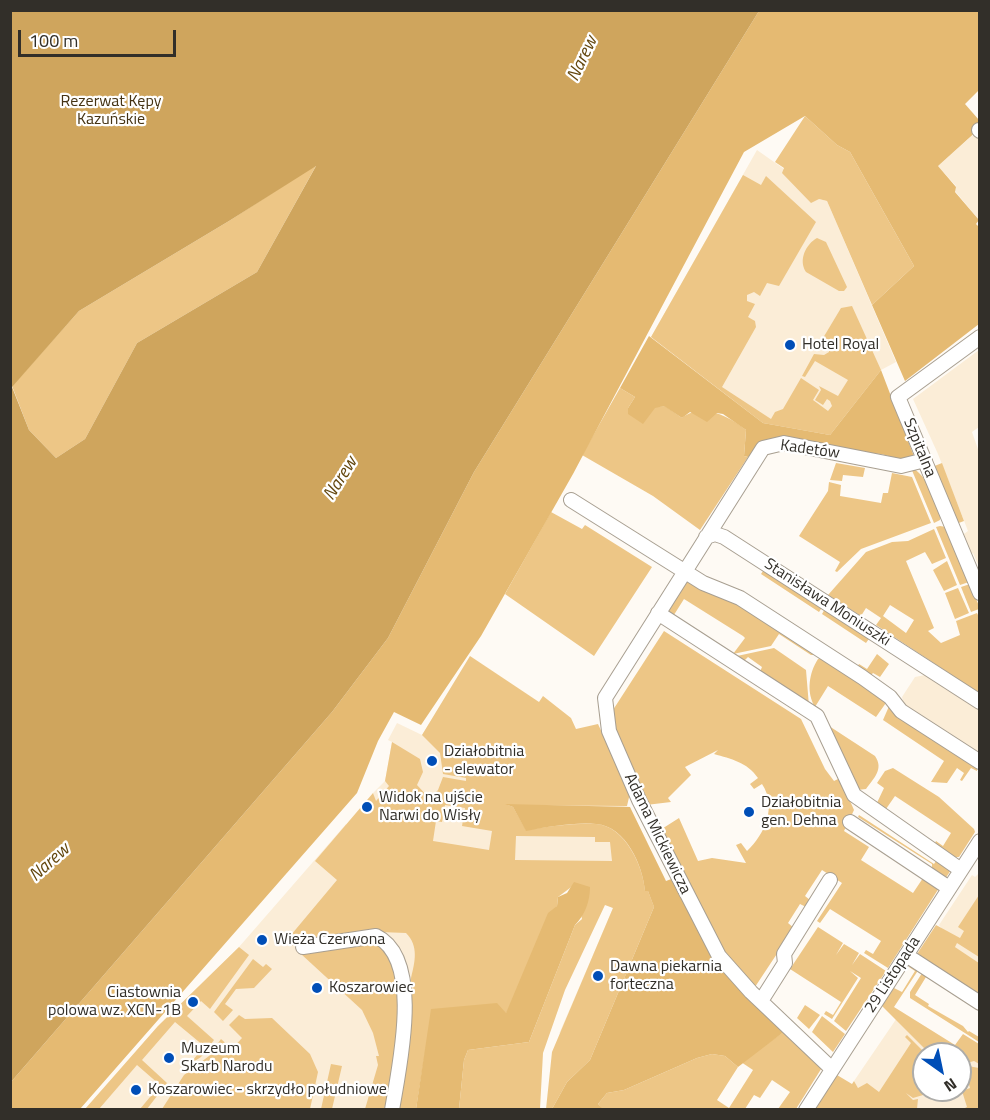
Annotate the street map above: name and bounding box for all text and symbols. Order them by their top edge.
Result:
scale bar [21,18,178,56]
text: 100 m [29,27,78,54]
water label: Narew [563,33,603,85]
park label: Rezerwat Kępy Kazuńskie [61,92,161,130]
place label: Hotel Royal [802,335,879,355]
marker: Hotel Royal [783,338,797,352]
street label: Szpitalna [899,416,939,480]
street label: Kadetów [779,436,841,464]
water label: Narew [319,453,363,505]
street label: Stanisława Moniuszki [760,555,894,651]
place label: Działobitnia - elewator [444,742,524,780]
marker: Działobitnia - elewator [425,754,439,768]
street label: Adama Mickiewicza [619,771,695,897]
place label: Widok na ujście Narwi do Wisły [379,788,483,826]
place label: Działobitnia gen. Dehna [761,793,841,831]
marker: Widok na ujście Narwi do Wisły [360,800,374,814]
marker: Działobitnia gen. Dehna [742,805,756,819]
water label: Narew [25,839,75,887]
place label: Wieża Czerwona [274,930,385,950]
marker: Wieża Czerwona [255,933,269,947]
street label: 29 Listopada [861,933,925,1017]
place label: Dawna piekarnia forteczna [610,957,722,995]
marker: Dawna piekarnia forteczna [591,969,605,983]
place label: Koszarowiec [329,978,414,998]
marker: Koszarowiec [310,981,324,995]
place label: Ciastownia polowa wz. XCN-1B [48,983,181,1021]
marker: Ciastownia polowa wz. XCN-1B [186,995,200,1009]
place label: Muzeum Skarb Narodu [181,1039,272,1077]
north arrow [912,1042,972,1102]
marker: Muzeum Skarb Narodu [162,1051,176,1065]
text: N [940,1072,962,1099]
place label: Koszarowiec - skrzydło południowe [148,1080,387,1100]
marker: Koszarowiec - skrzydło południowe [129,1083,143,1097]

